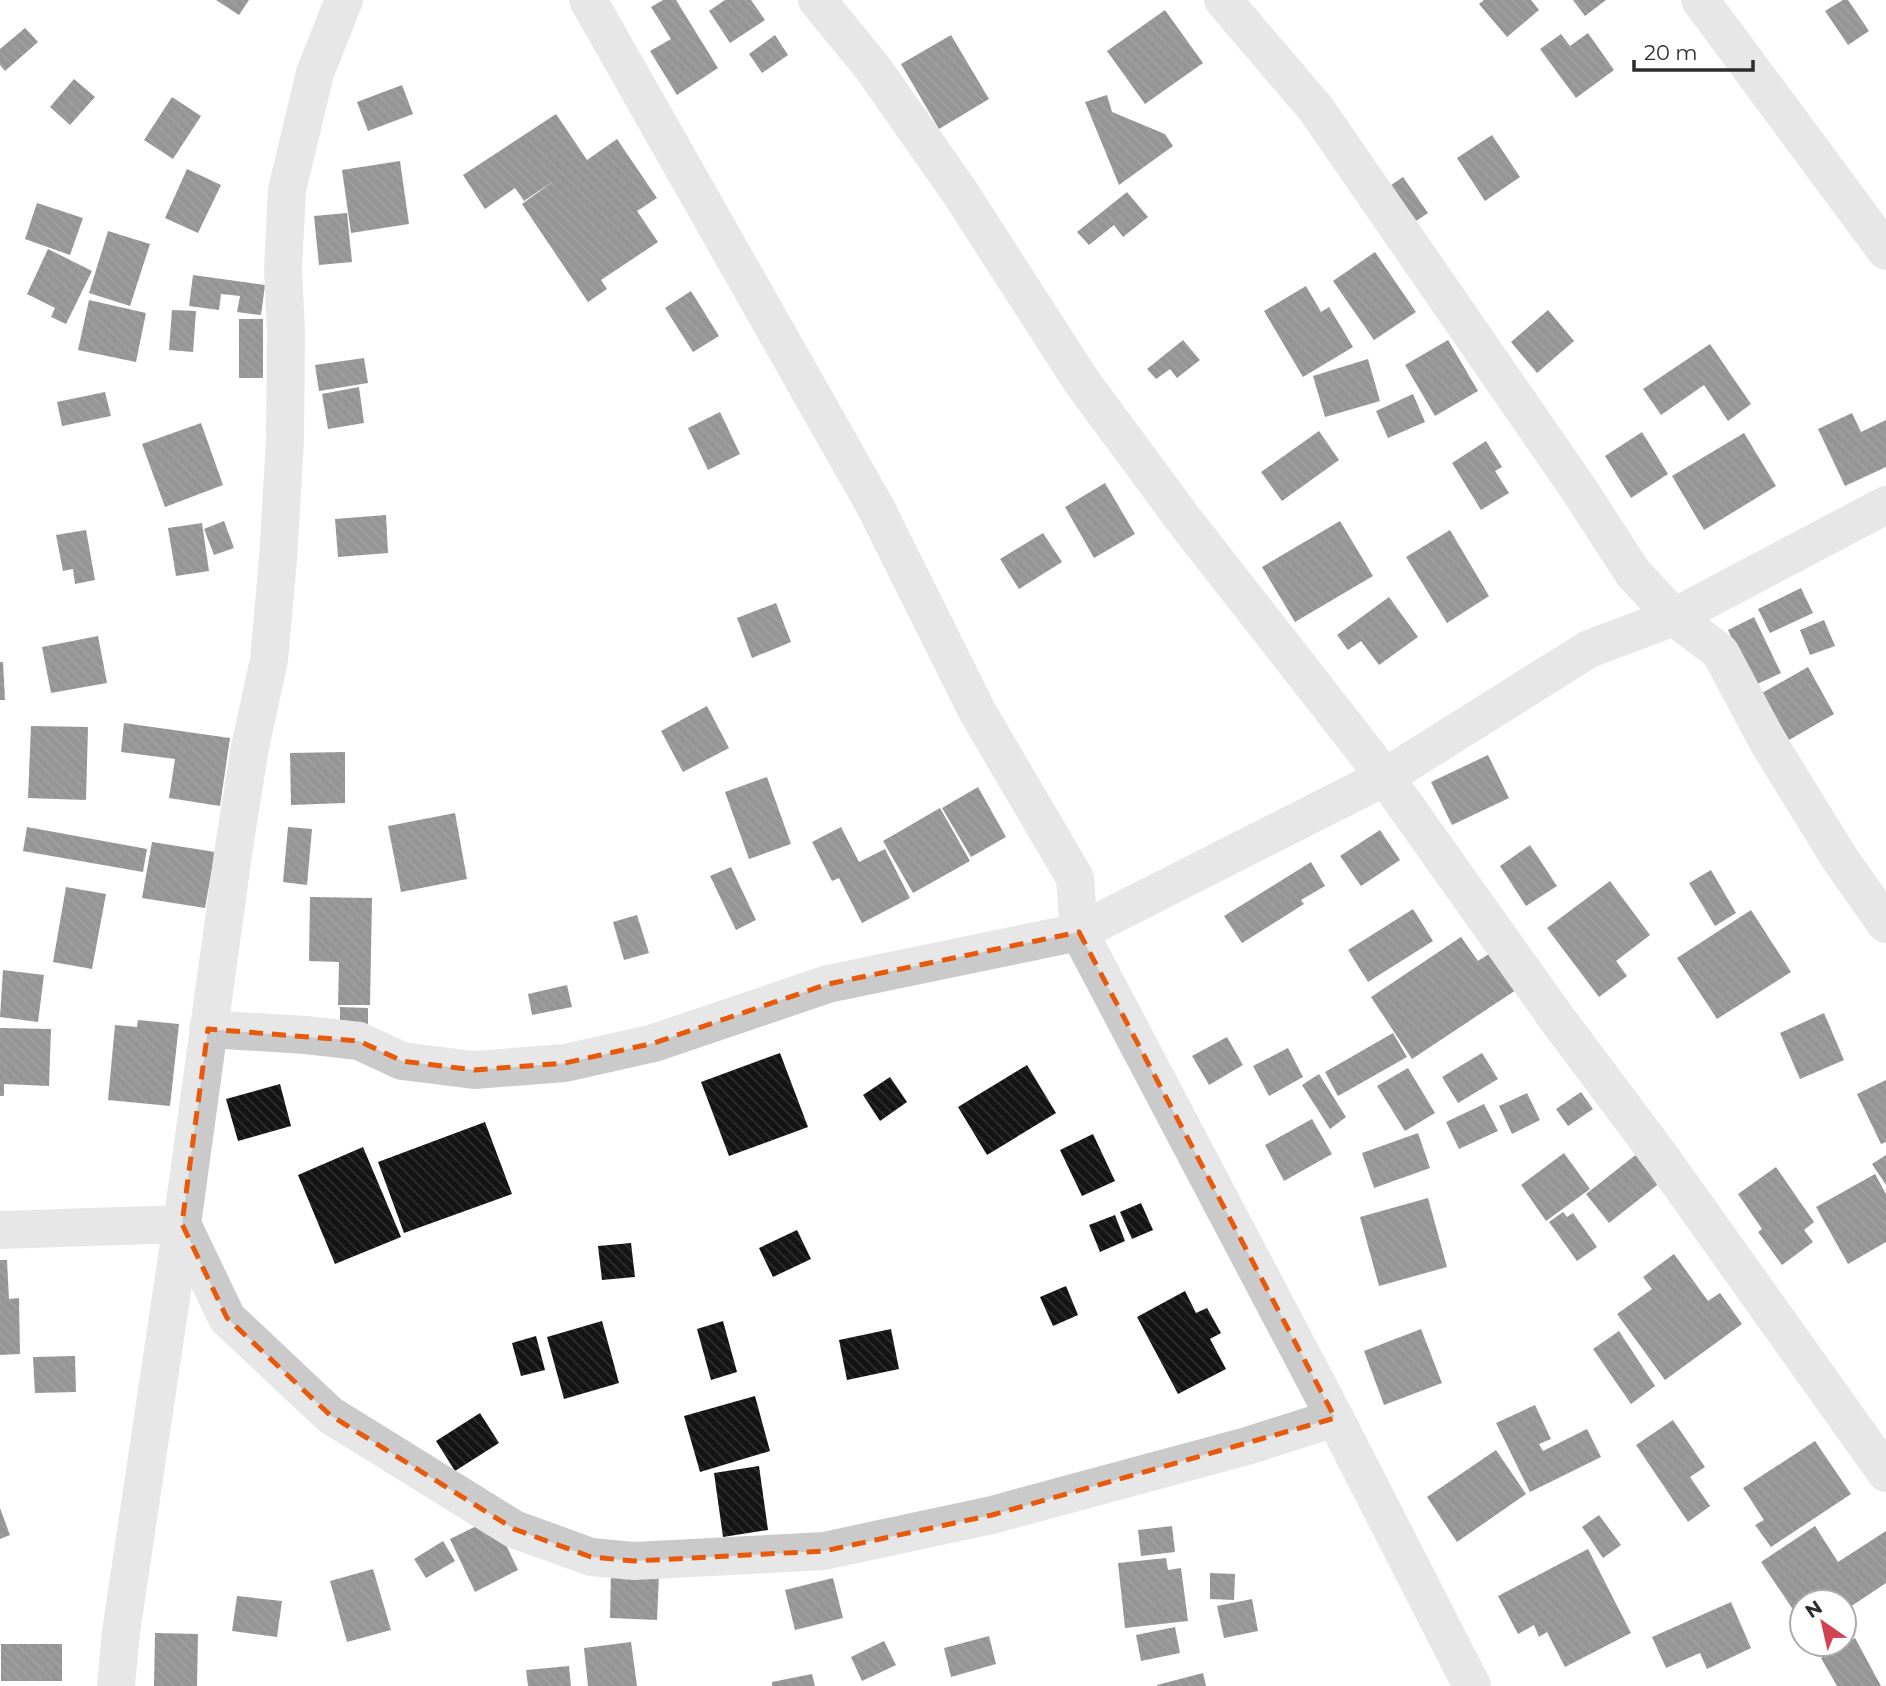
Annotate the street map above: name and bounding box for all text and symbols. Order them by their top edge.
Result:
scale bar [1634,28,1753,72]
text: 20 m [1644,40,1698,65]
north arrow [1788,1588,1858,1658]
text: N [1801,1595,1827,1623]

